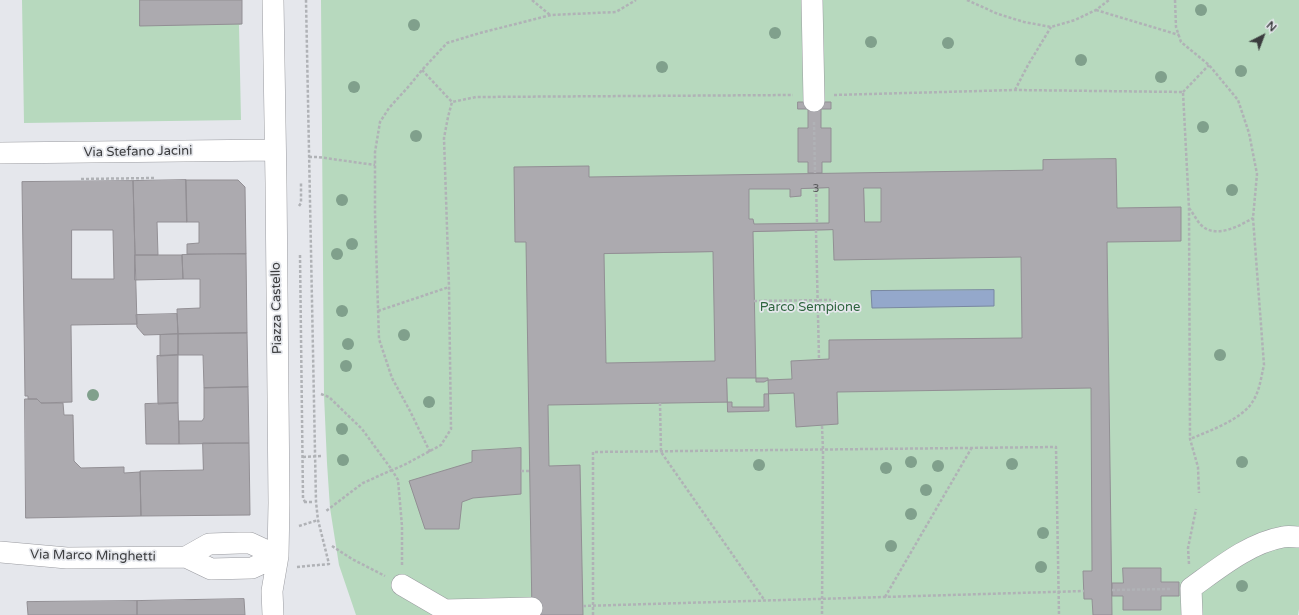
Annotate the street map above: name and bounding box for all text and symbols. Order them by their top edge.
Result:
north arrow [1243,16,1283,56]
text: N [1264,19,1279,34]
street label: Via Stefano Jacini [84,143,192,161]
house number: 3 [813,182,819,196]
street label: Piazza Castello [268,262,286,354]
park label: Parco Sempione [760,300,860,316]
street label: Via Marco Minghetti [30,547,156,565]

